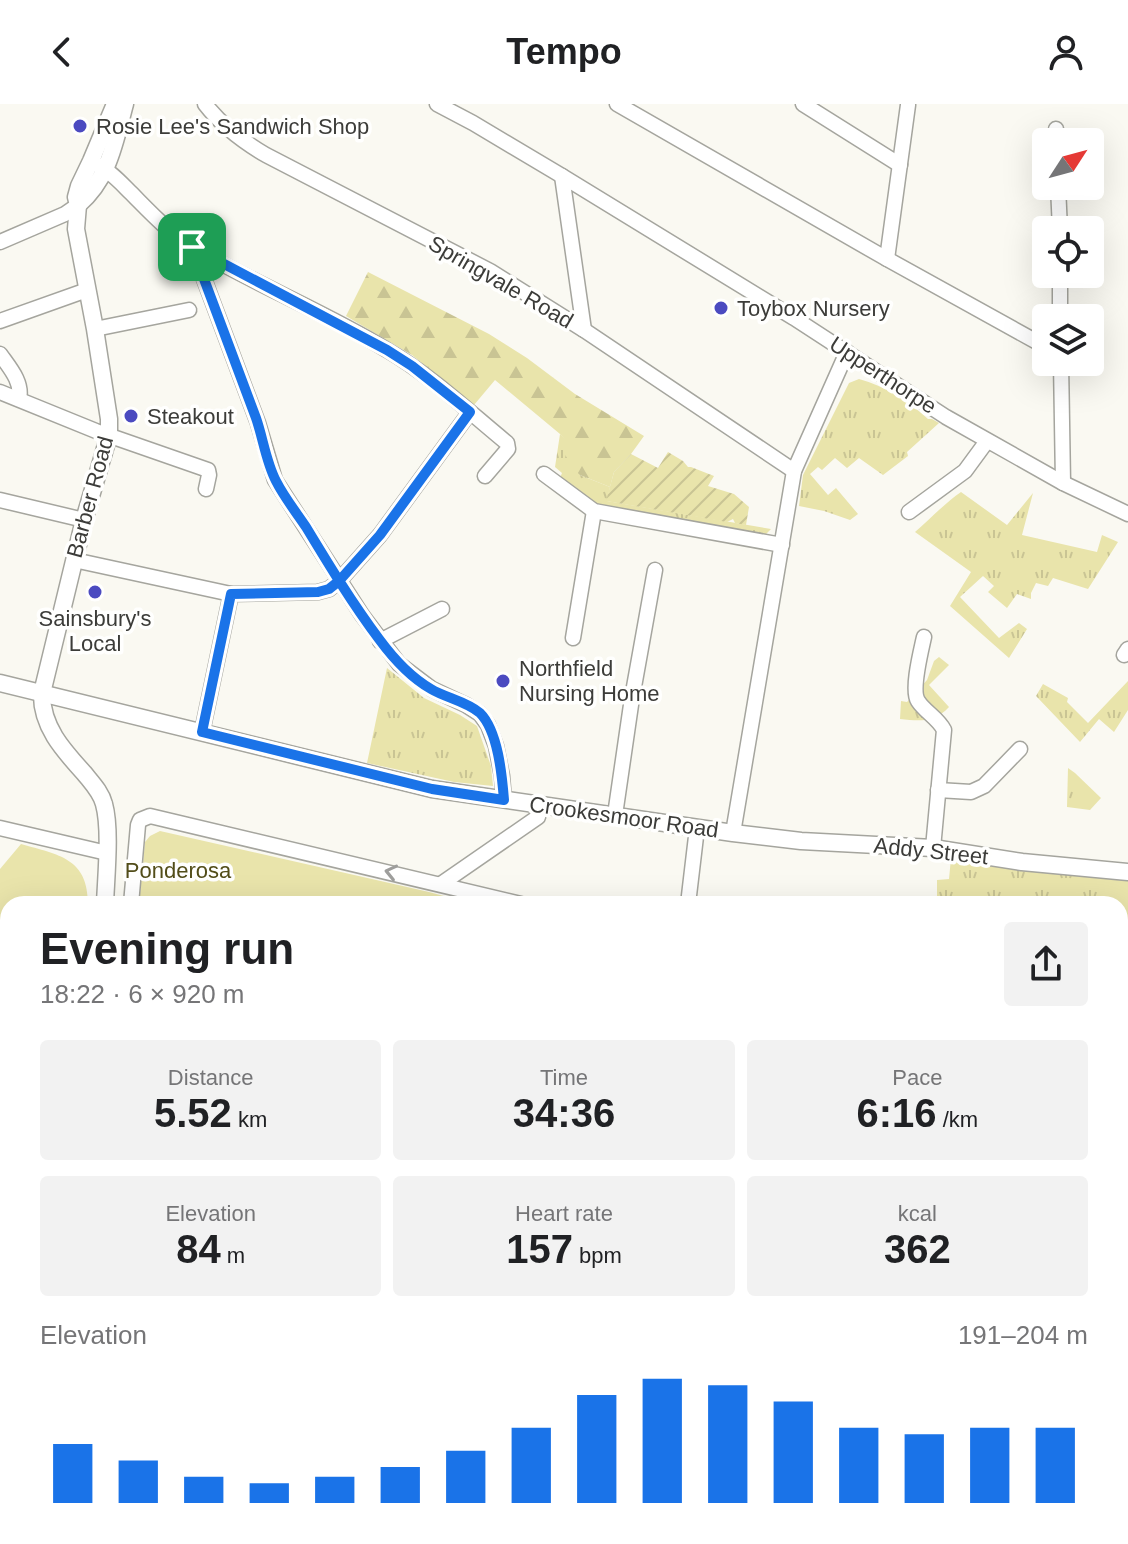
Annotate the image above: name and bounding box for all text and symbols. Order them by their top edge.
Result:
icon: back [40,30,84,74]
icon: person [1044,30,1088,74]
text: Tempo [506,31,622,72]
place label: Rosie Lee's Sandwich Shop [96,114,369,139]
marker: Rosie Lee's Sandwich Shop [71,117,89,135]
north arrow [1032,128,1104,200]
map controls [1032,128,1104,376]
pin [158,213,226,281]
button: locate [1032,216,1104,288]
icon: arrive [170,225,214,269]
street label: Springvale Road [424,231,578,333]
place label: Toybox Nursery [737,296,890,321]
marker: Toybox Nursery [712,299,730,317]
button: layers [1032,304,1104,376]
street label: Upperthorpe [825,331,941,419]
place label: Steakout [147,404,234,429]
marker: Steakout [122,407,140,425]
street label: Barber Road [62,434,118,560]
marker: Sainsbury's Local [86,583,104,601]
place label: Sainsbury's Local [38,606,152,656]
place label: Northfield Nursing Home [519,656,660,706]
marker: Northfield Nursing Home [494,672,512,690]
street label: Crookesmoor Road [528,791,720,843]
street label: Addy Street [873,833,989,869]
park label: Ponderosa [125,858,232,883]
one-way arrow [384,865,398,882]
button: share [1004,922,1088,1006]
text: Evening run [40,924,294,973]
text: 18:22 · 6 × 920 m [40,979,245,1009]
text: Distance [168,1065,253,1090]
text: Time [540,1065,588,1090]
text: Pace [892,1065,942,1090]
text: 5.52 [154,1091,232,1135]
text: 34:36 [513,1091,615,1135]
text: 6:16 [857,1091,937,1135]
text: km [232,1107,267,1132]
text: /km [937,1107,978,1132]
text: Elevation [165,1201,256,1226]
text: Heart rate [515,1201,613,1226]
text: kcal [898,1201,937,1226]
text: 84 [176,1227,221,1271]
text: 157 [506,1227,573,1271]
text: 362 [884,1227,951,1271]
text: m [221,1243,245,1268]
text: bpm [573,1243,622,1268]
text: Elevation [40,1320,147,1350]
text: 191–204 m [958,1320,1088,1350]

